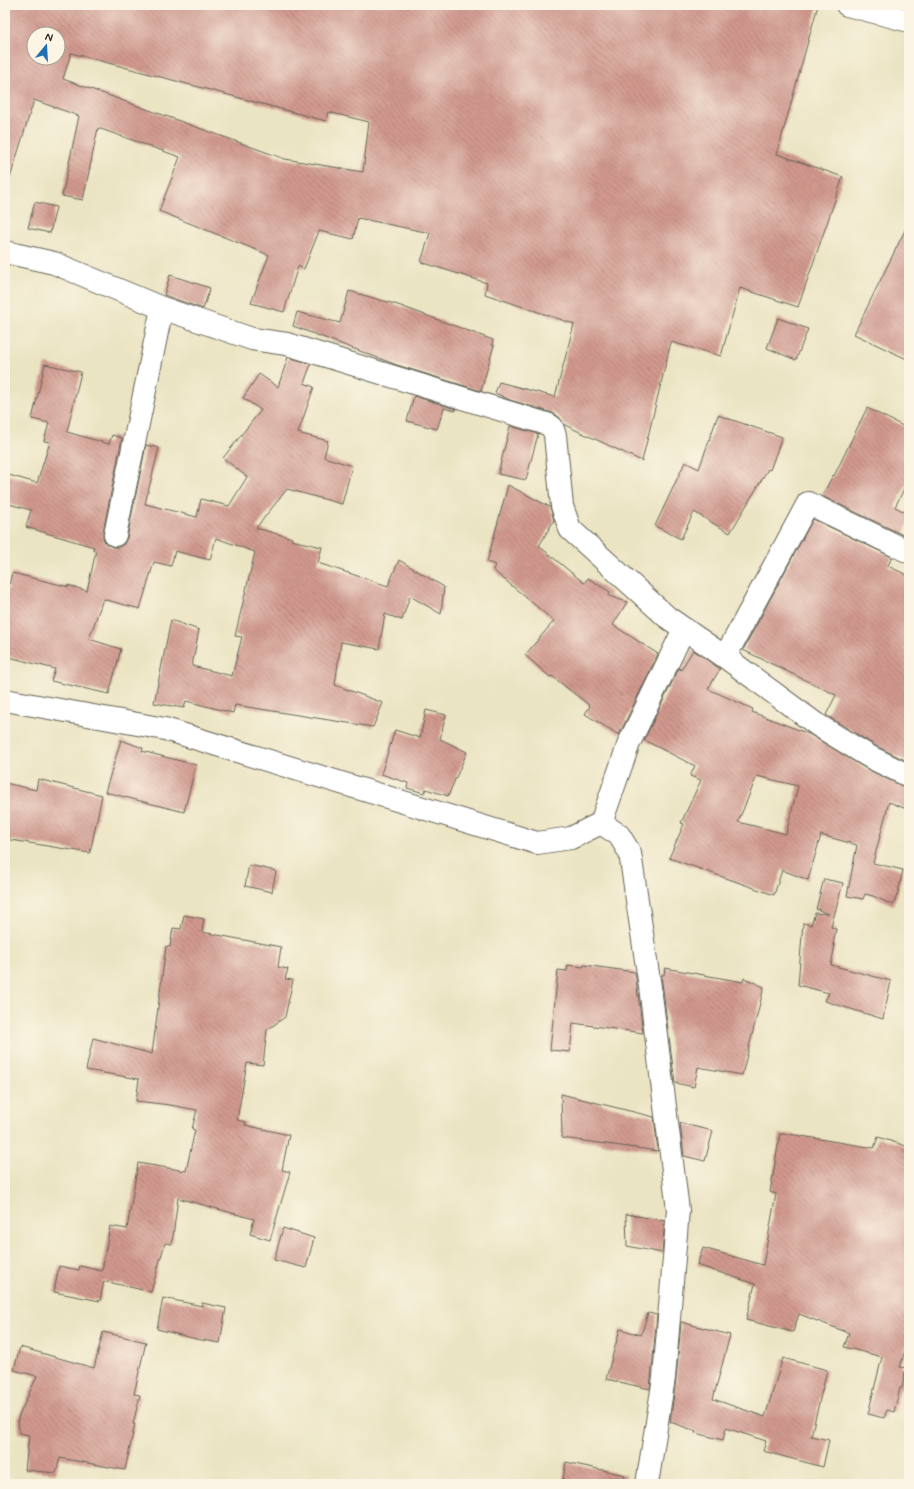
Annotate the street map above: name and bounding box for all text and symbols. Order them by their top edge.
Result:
north arrow [26,26,66,66]
text: N [43,30,54,45]

